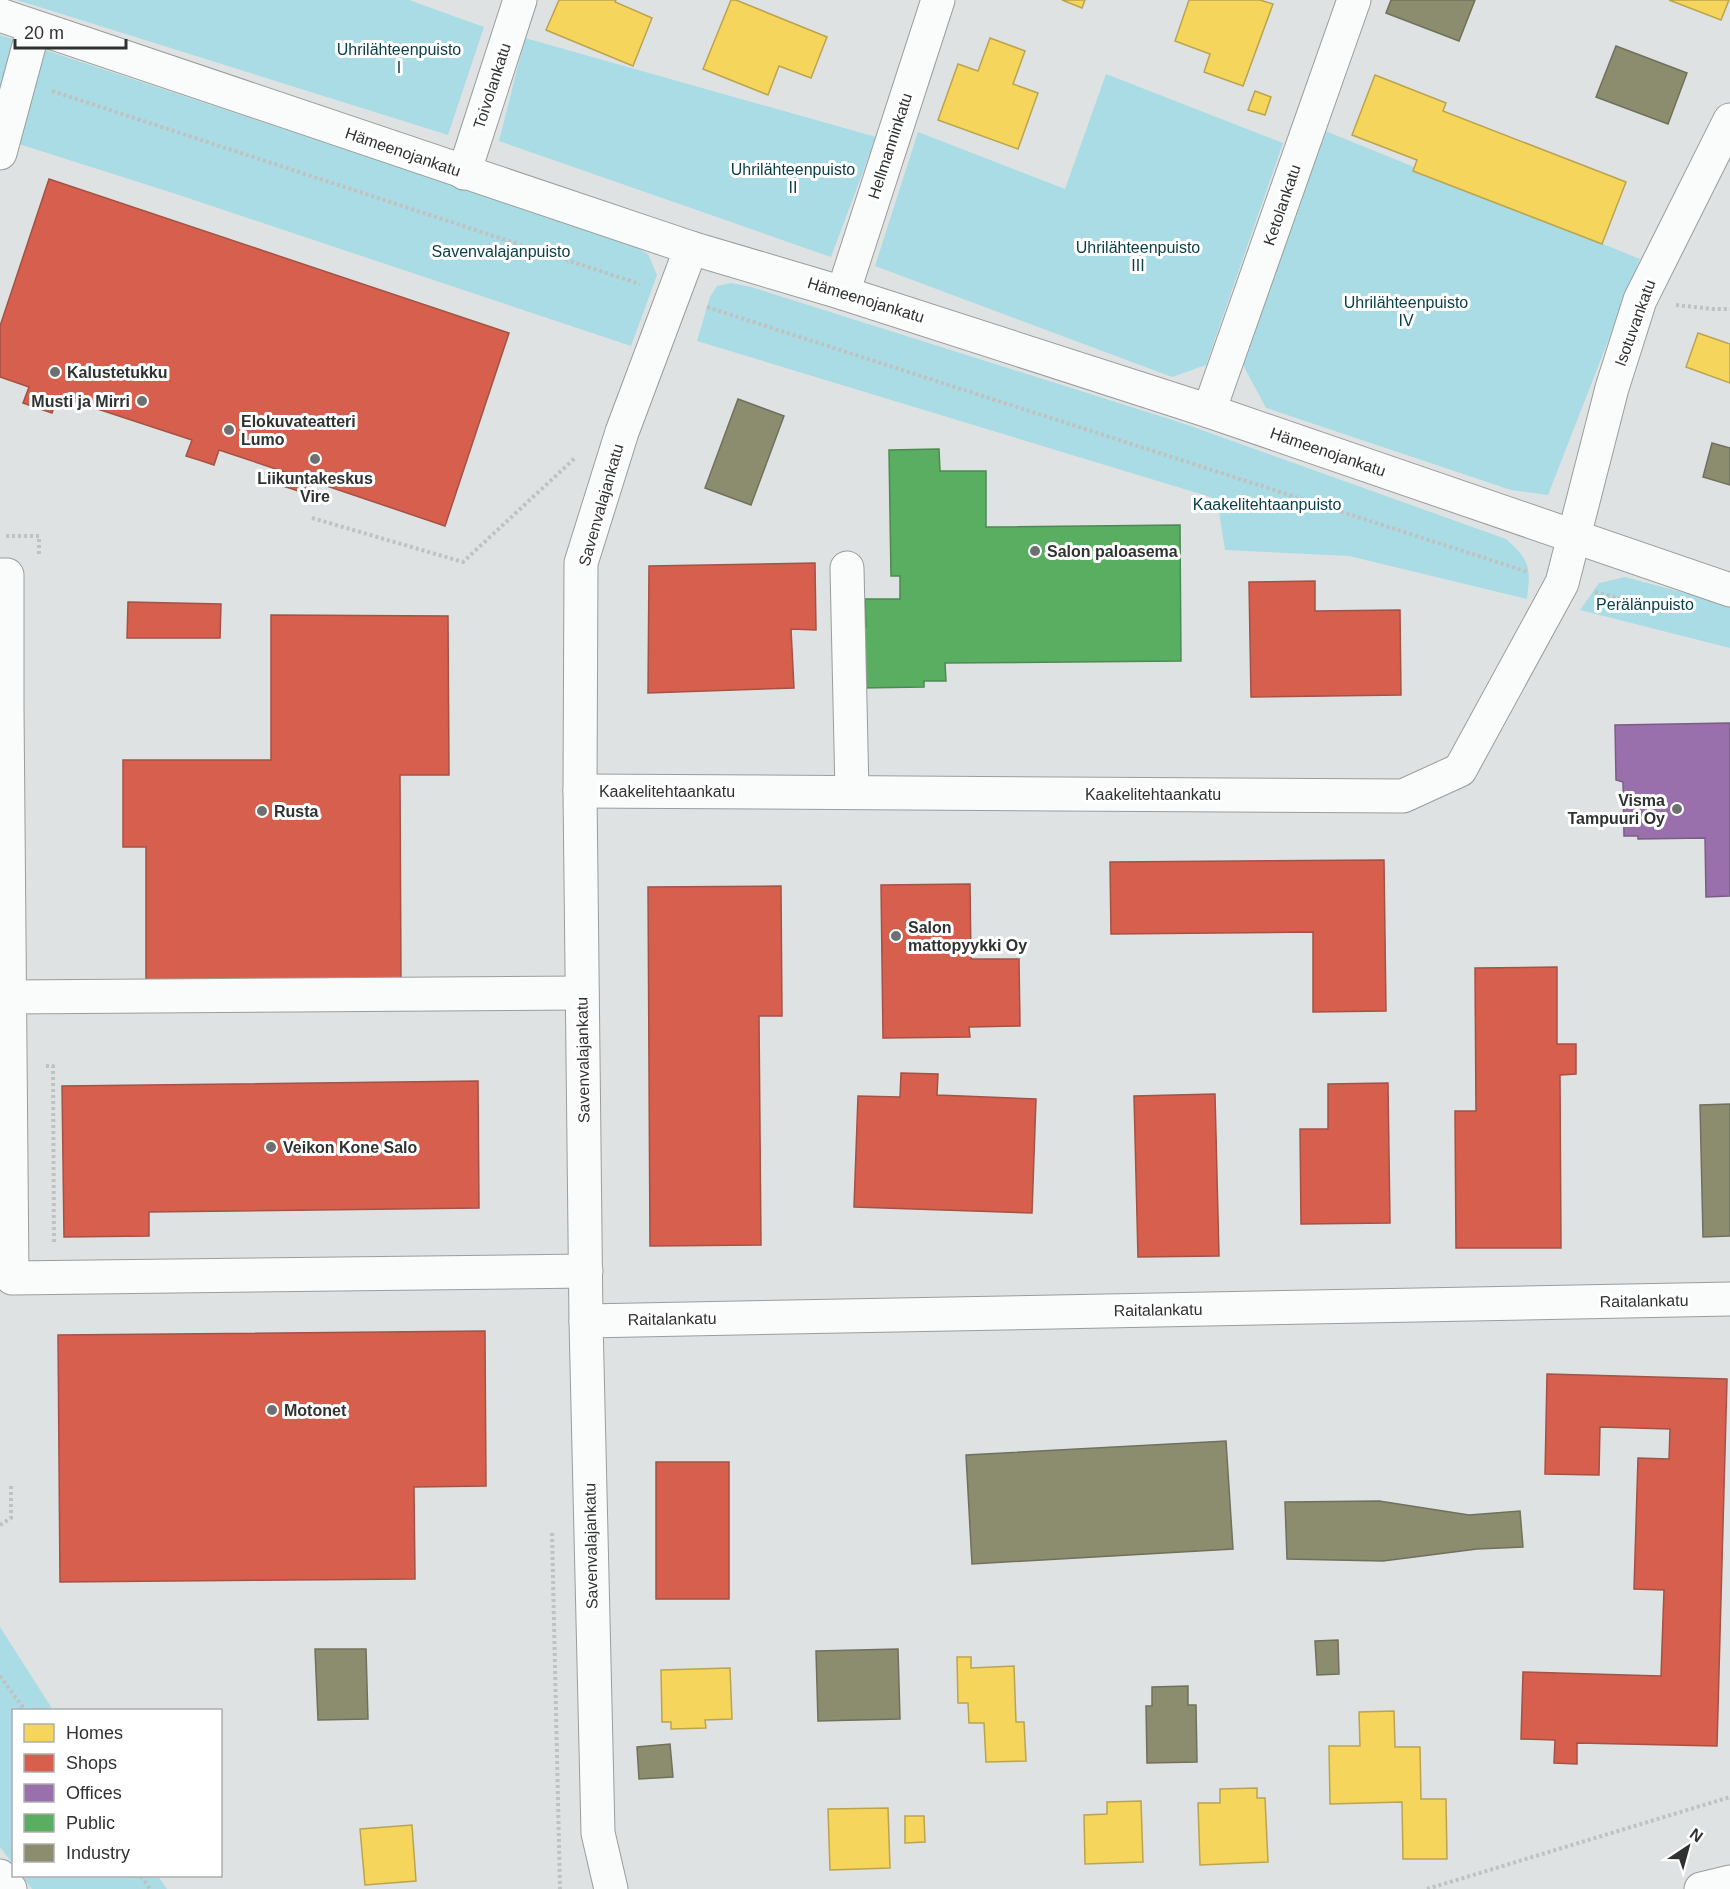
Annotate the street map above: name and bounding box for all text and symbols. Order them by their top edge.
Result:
scale bar [15,12,126,50]
text: 20 m [24,23,64,43]
park label: Uhrilähteenpuisto I [337,41,461,76]
street label: Toivolankatu [470,41,514,131]
street label: Hellmanninkatu [865,91,915,201]
street label: Hämeenojankatu [343,124,463,180]
park label: Uhrilähteenpuisto II [731,161,855,196]
street label: Ketolankatu [1260,162,1304,248]
park label: Uhrilähteenpuisto III [1076,239,1200,274]
park label: Savenvalajanpuisto [432,243,570,260]
street label: Hämeenojankatu [806,274,926,326]
street label: Isotuvankatu [1611,277,1659,369]
park label: Uhrilähteenpuisto IV [1344,294,1468,329]
place label: Kalustetukku [67,364,167,381]
marker: Kalustetukku [48,365,62,379]
place label: Musti ja Mirri [31,393,130,410]
marker: Musti ja Mirri [135,394,149,408]
place label: Elokuvateatteri Lumo [241,413,356,448]
marker: Elokuvateatteri Lumo [222,423,236,437]
street label: Hämeenojankatu [1268,424,1388,480]
street label: Savenvalajankatu [575,442,627,568]
marker: Liikuntakeskus Vire [308,452,322,466]
place label: Liikuntakeskus Vire [257,470,373,505]
park label: Kaakelitehtaanpuisto [1193,496,1341,513]
place label: Salon paloasema [1047,543,1178,560]
marker: Salon paloasema [1028,544,1042,558]
park label: Perälänpuisto [1596,596,1694,613]
street label: Kaakelitehtaankatu [599,783,735,800]
street label: Kaakelitehtaankatu [1085,786,1221,803]
place label: Visma Tampuuri Oy [1568,792,1665,827]
marker: Visma Tampuuri Oy [1670,802,1684,816]
place label: Rusta [274,803,319,820]
marker: Rusta [255,804,269,818]
place label: Salon mattopyykki Oy [908,919,1027,954]
marker: Salon mattopyykki Oy [889,929,903,943]
street label: Savenvalajankatu [573,997,593,1123]
place label: Veikon Kone Salo [283,1139,417,1156]
marker: Veikon Kone Salo [264,1140,278,1154]
street label: Raitalankatu [1599,1292,1689,1310]
street label: Raitalankatu [1113,1301,1203,1319]
street label: Raitalankatu [627,1310,717,1328]
place label: Motonet [284,1402,347,1419]
marker: Motonet [265,1403,279,1417]
street label: Savenvalajankatu [581,1483,601,1609]
legend [12,1709,222,1877]
text: Homes [66,1723,123,1743]
text: Shops [66,1753,117,1773]
text: Offices [66,1783,122,1803]
text: Public [66,1813,115,1833]
north arrow [1658,1817,1718,1877]
text: N [1687,1825,1706,1846]
text: Industry [66,1843,130,1863]

